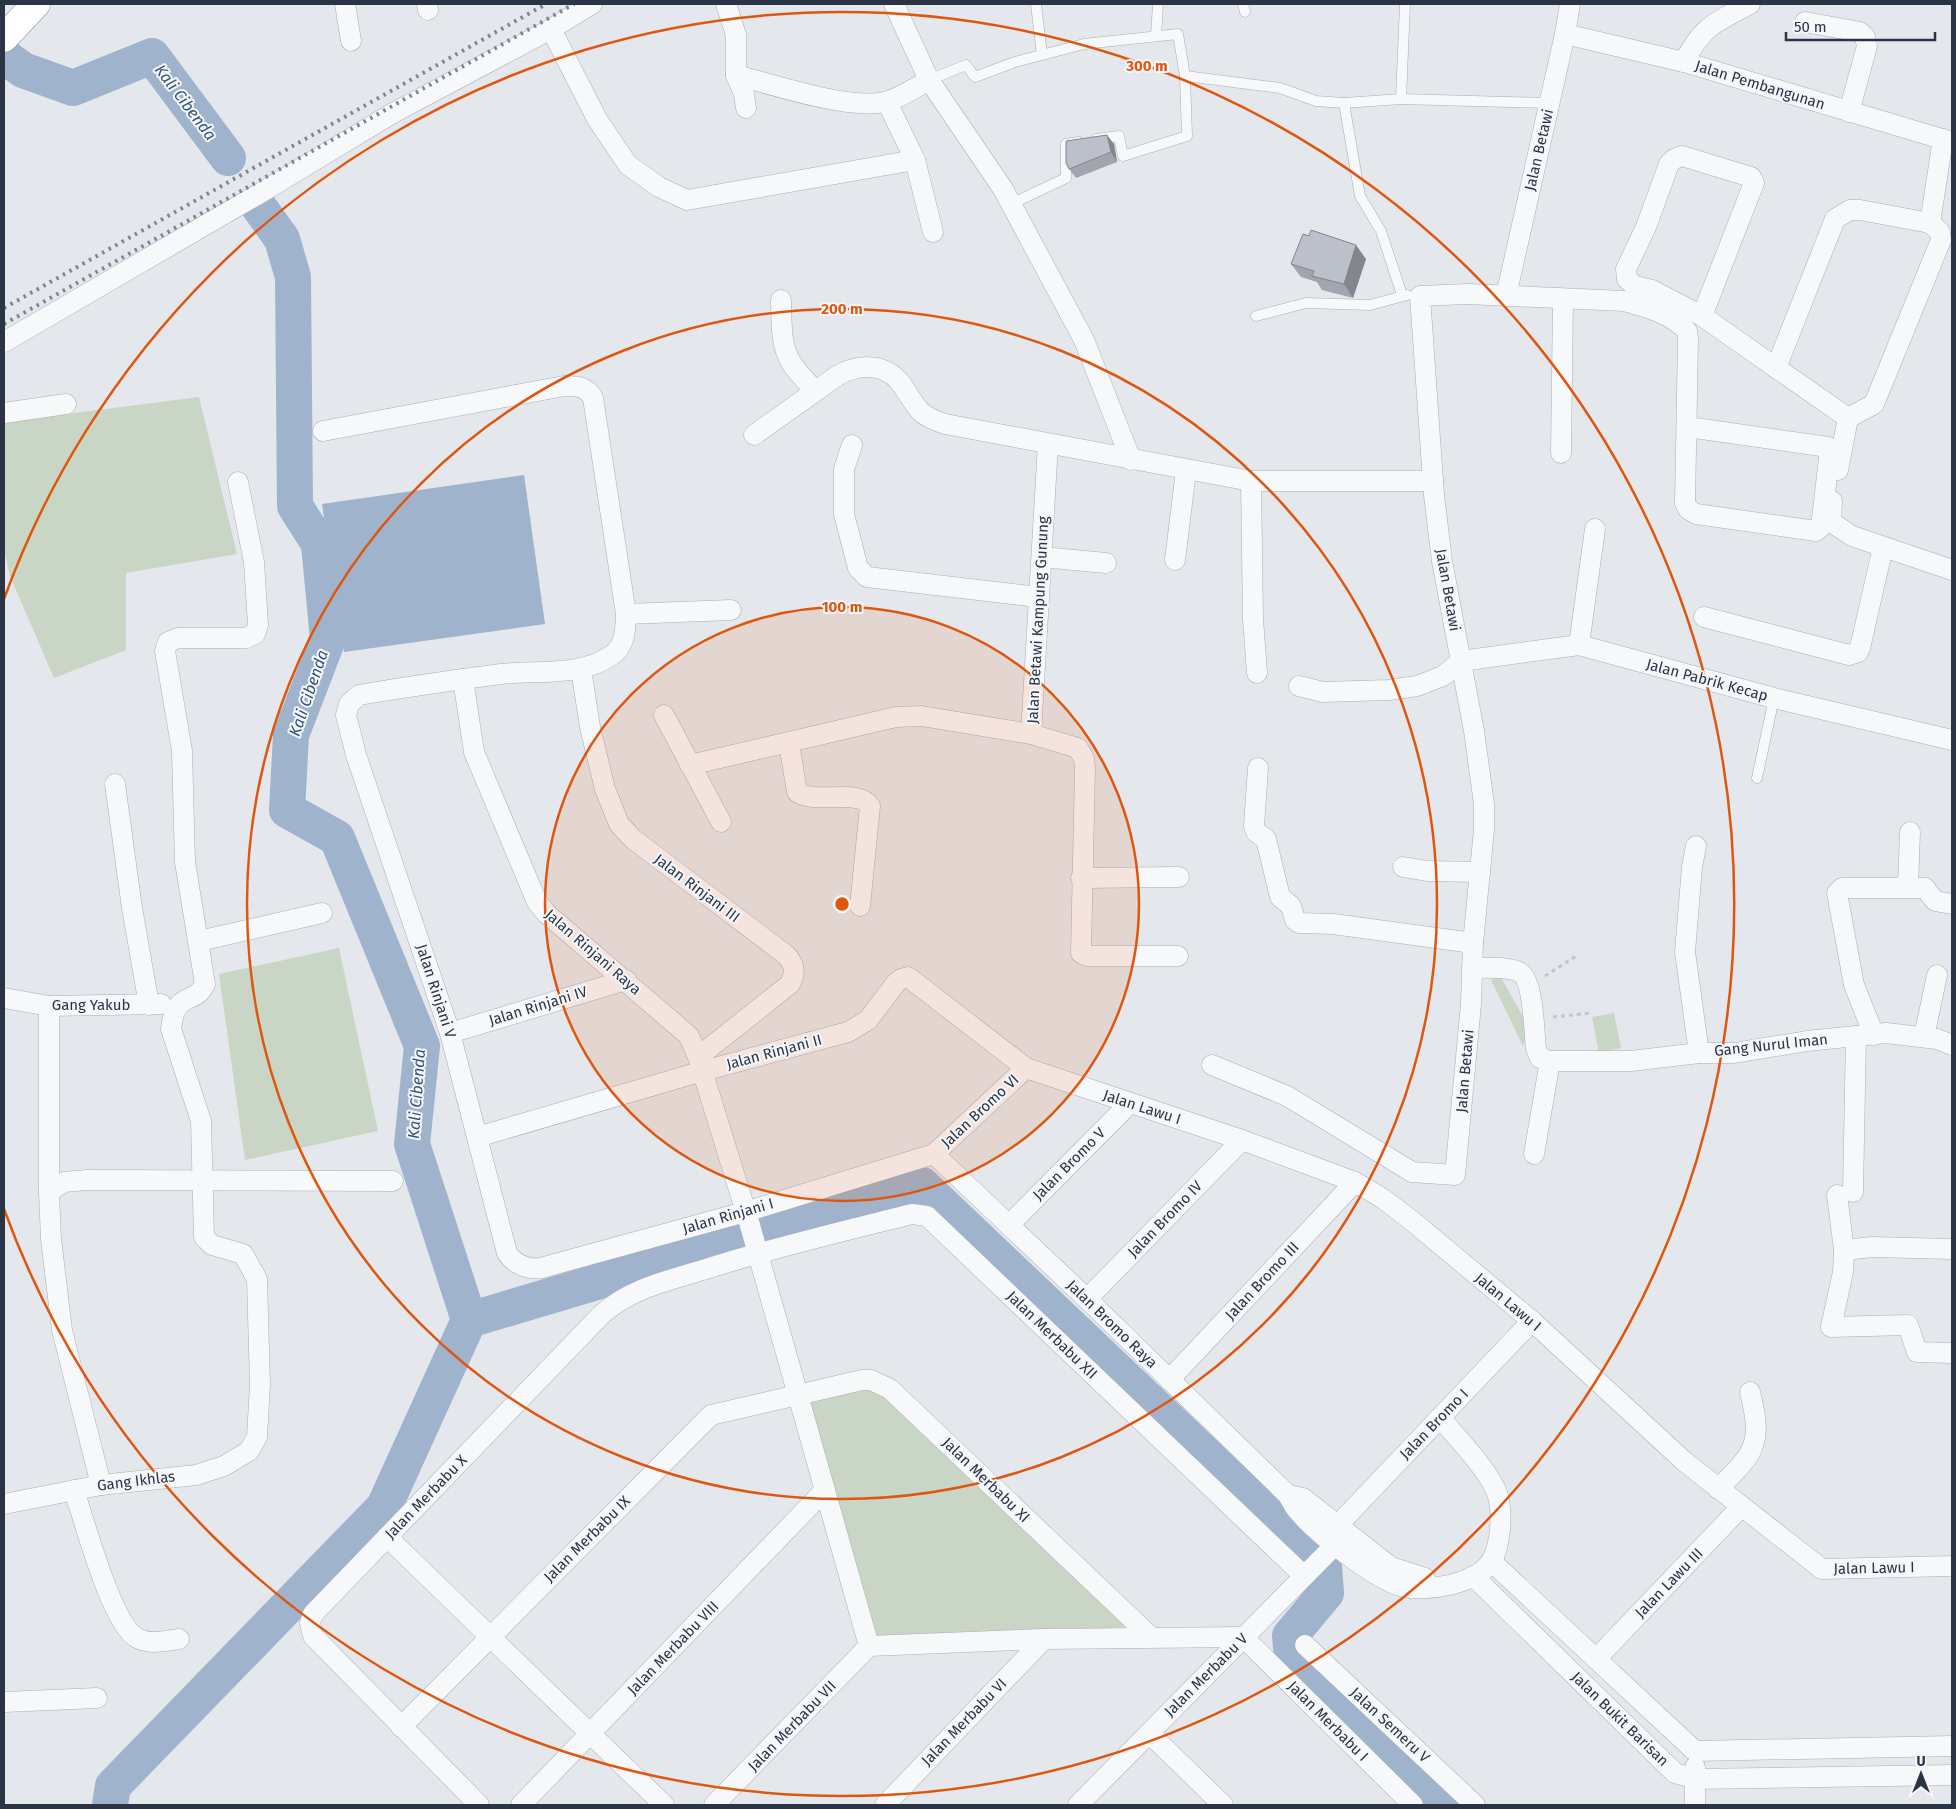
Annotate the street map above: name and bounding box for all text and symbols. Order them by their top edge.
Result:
scale bar [1786,10,1935,42]
text: 50 m [1794,18,1827,36]
text: 300 m [1125,57,1168,75]
street label: Jalan Pembangunan [1693,57,1827,113]
water label: Kali Cibenda [151,61,220,144]
street label: Jalan Betawi [1521,107,1557,193]
text: 200 m [821,300,863,318]
street label: Jalan Betawi Kampung Gunung [1024,516,1052,724]
street label: Jalan Betawi [1432,547,1464,633]
text: 100 m [822,598,862,616]
water label: Kali Cibenda [285,647,332,739]
street label: Jalan Pabrik Kecap [1644,655,1770,705]
street label: Jalan Rinjani III [651,850,743,926]
centre of rings [833,895,851,913]
street label: Jalan Rinjani Raya [541,905,645,999]
street label: Jalan Rinjani V [412,942,460,1041]
street label: Jalan Rinjani IV [487,982,590,1030]
street label: Gang Yakub [52,996,130,1014]
street label: Jalan Betawi [1452,1029,1478,1113]
street label: Gang Nurul Iman [1713,1030,1829,1060]
street label: Jalan Rinjani II [724,1031,824,1073]
water label: Kali Cibenda [404,1048,429,1140]
street label: Jalan Bromo VI [938,1071,1022,1151]
street label: Jalan Lawu I [1101,1086,1183,1128]
street label: Jalan Bromo V [1029,1124,1109,1204]
street label: Jalan Bromo IV [1124,1177,1206,1261]
street label: Jalan Rinjani I [680,1194,776,1238]
street label: Jalan Bromo III [1221,1238,1303,1324]
street label: Jalan Lawu I [1471,1269,1545,1335]
street label: Jalan Bromo Raya [1063,1276,1161,1372]
street label: Jalan Merbabu XII [1003,1287,1101,1383]
street label: Jalan Bromo I [1396,1385,1472,1463]
street label: Jalan Merbabu XI [939,1434,1033,1526]
street label: Jalan Merbabu X [381,1451,471,1543]
street label: Gang Ikhlas [96,1467,176,1495]
street label: Jalan Merbabu IX [540,1492,634,1586]
street label: Jalan Lawu III [1631,1544,1707,1622]
street label: Jalan Lawu I [1833,1558,1915,1578]
street label: Jalan Merbabu VIII [624,1597,722,1699]
street label: Jalan Merbabu V [1161,1629,1252,1720]
street label: Jalan Bukit Barisan [1568,1668,1672,1770]
street label: Jalan Merbabu VI [918,1674,1010,1770]
street label: Jalan Merbabu VII [744,1677,840,1775]
street label: Jalan Merbabu I [1284,1677,1372,1765]
street label: Jalan Semeru V [1347,1684,1434,1767]
north arrow [1896,1749,1946,1799]
text: U [1916,1753,1926,1770]

